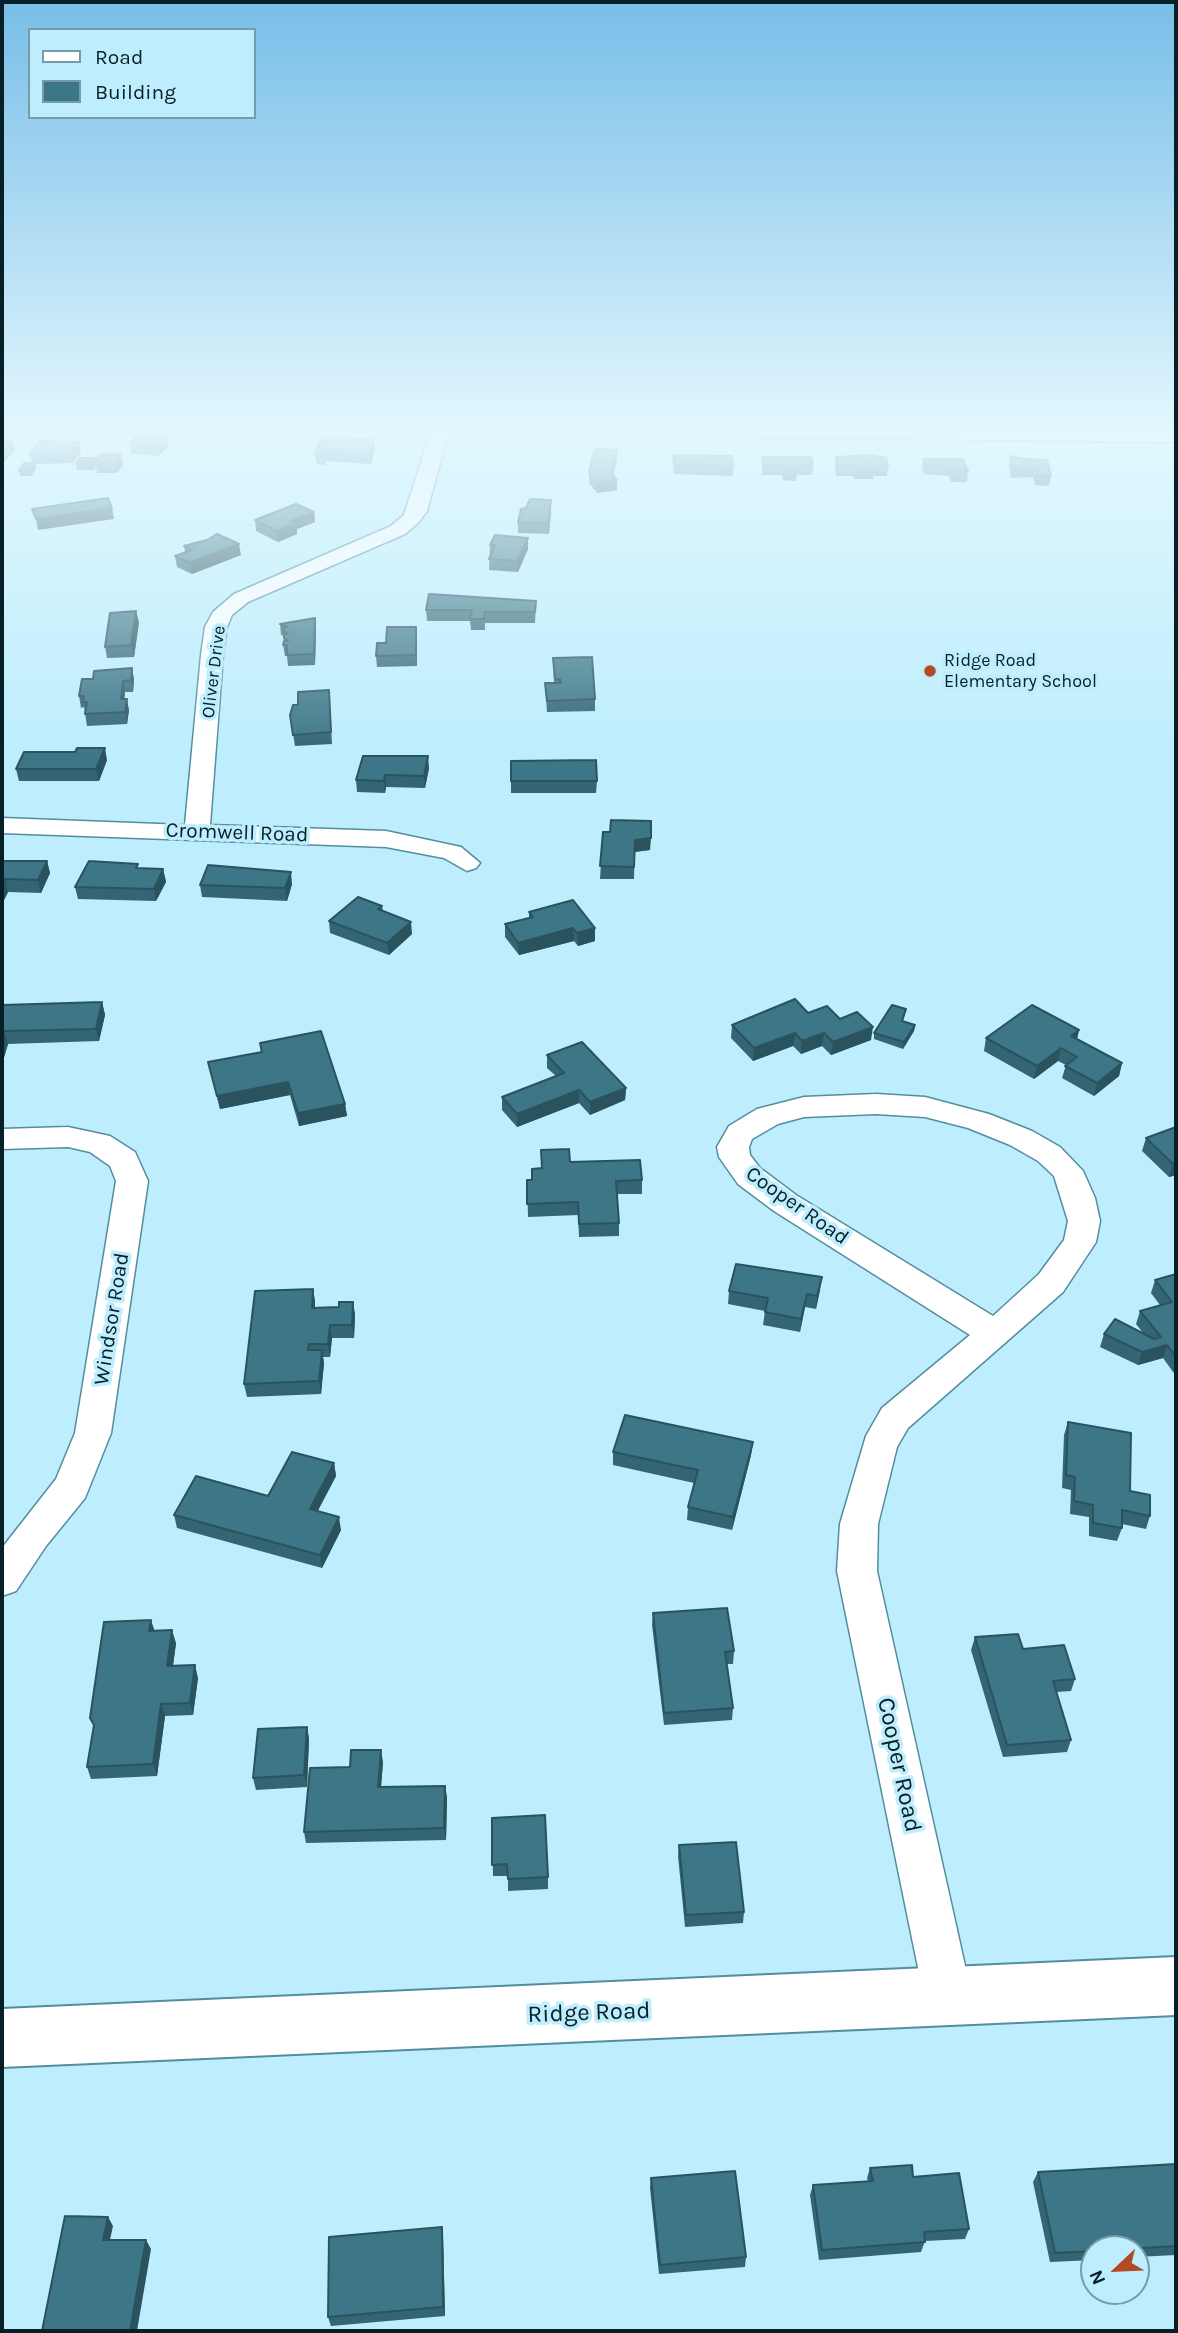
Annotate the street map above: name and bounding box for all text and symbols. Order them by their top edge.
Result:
legend [28,28,256,119]
text: Road [95,45,143,69]
text: Building [95,80,176,104]
street label: Oliver Drive [198,624,230,720]
place label: Ridge Road Elementary School [944,650,1097,692]
marker: Ridge Road Elementary School [922,663,938,679]
street label: Cromwell Road [165,818,309,848]
street label: Cooper Road [741,1161,853,1251]
street label: Windsor Road [89,1251,135,1387]
street label: Cooper Road [871,1695,927,1835]
street label: Ridge Road [527,1996,651,2030]
north arrow [1080,2235,1150,2305]
text: N [1085,2267,1110,2288]

